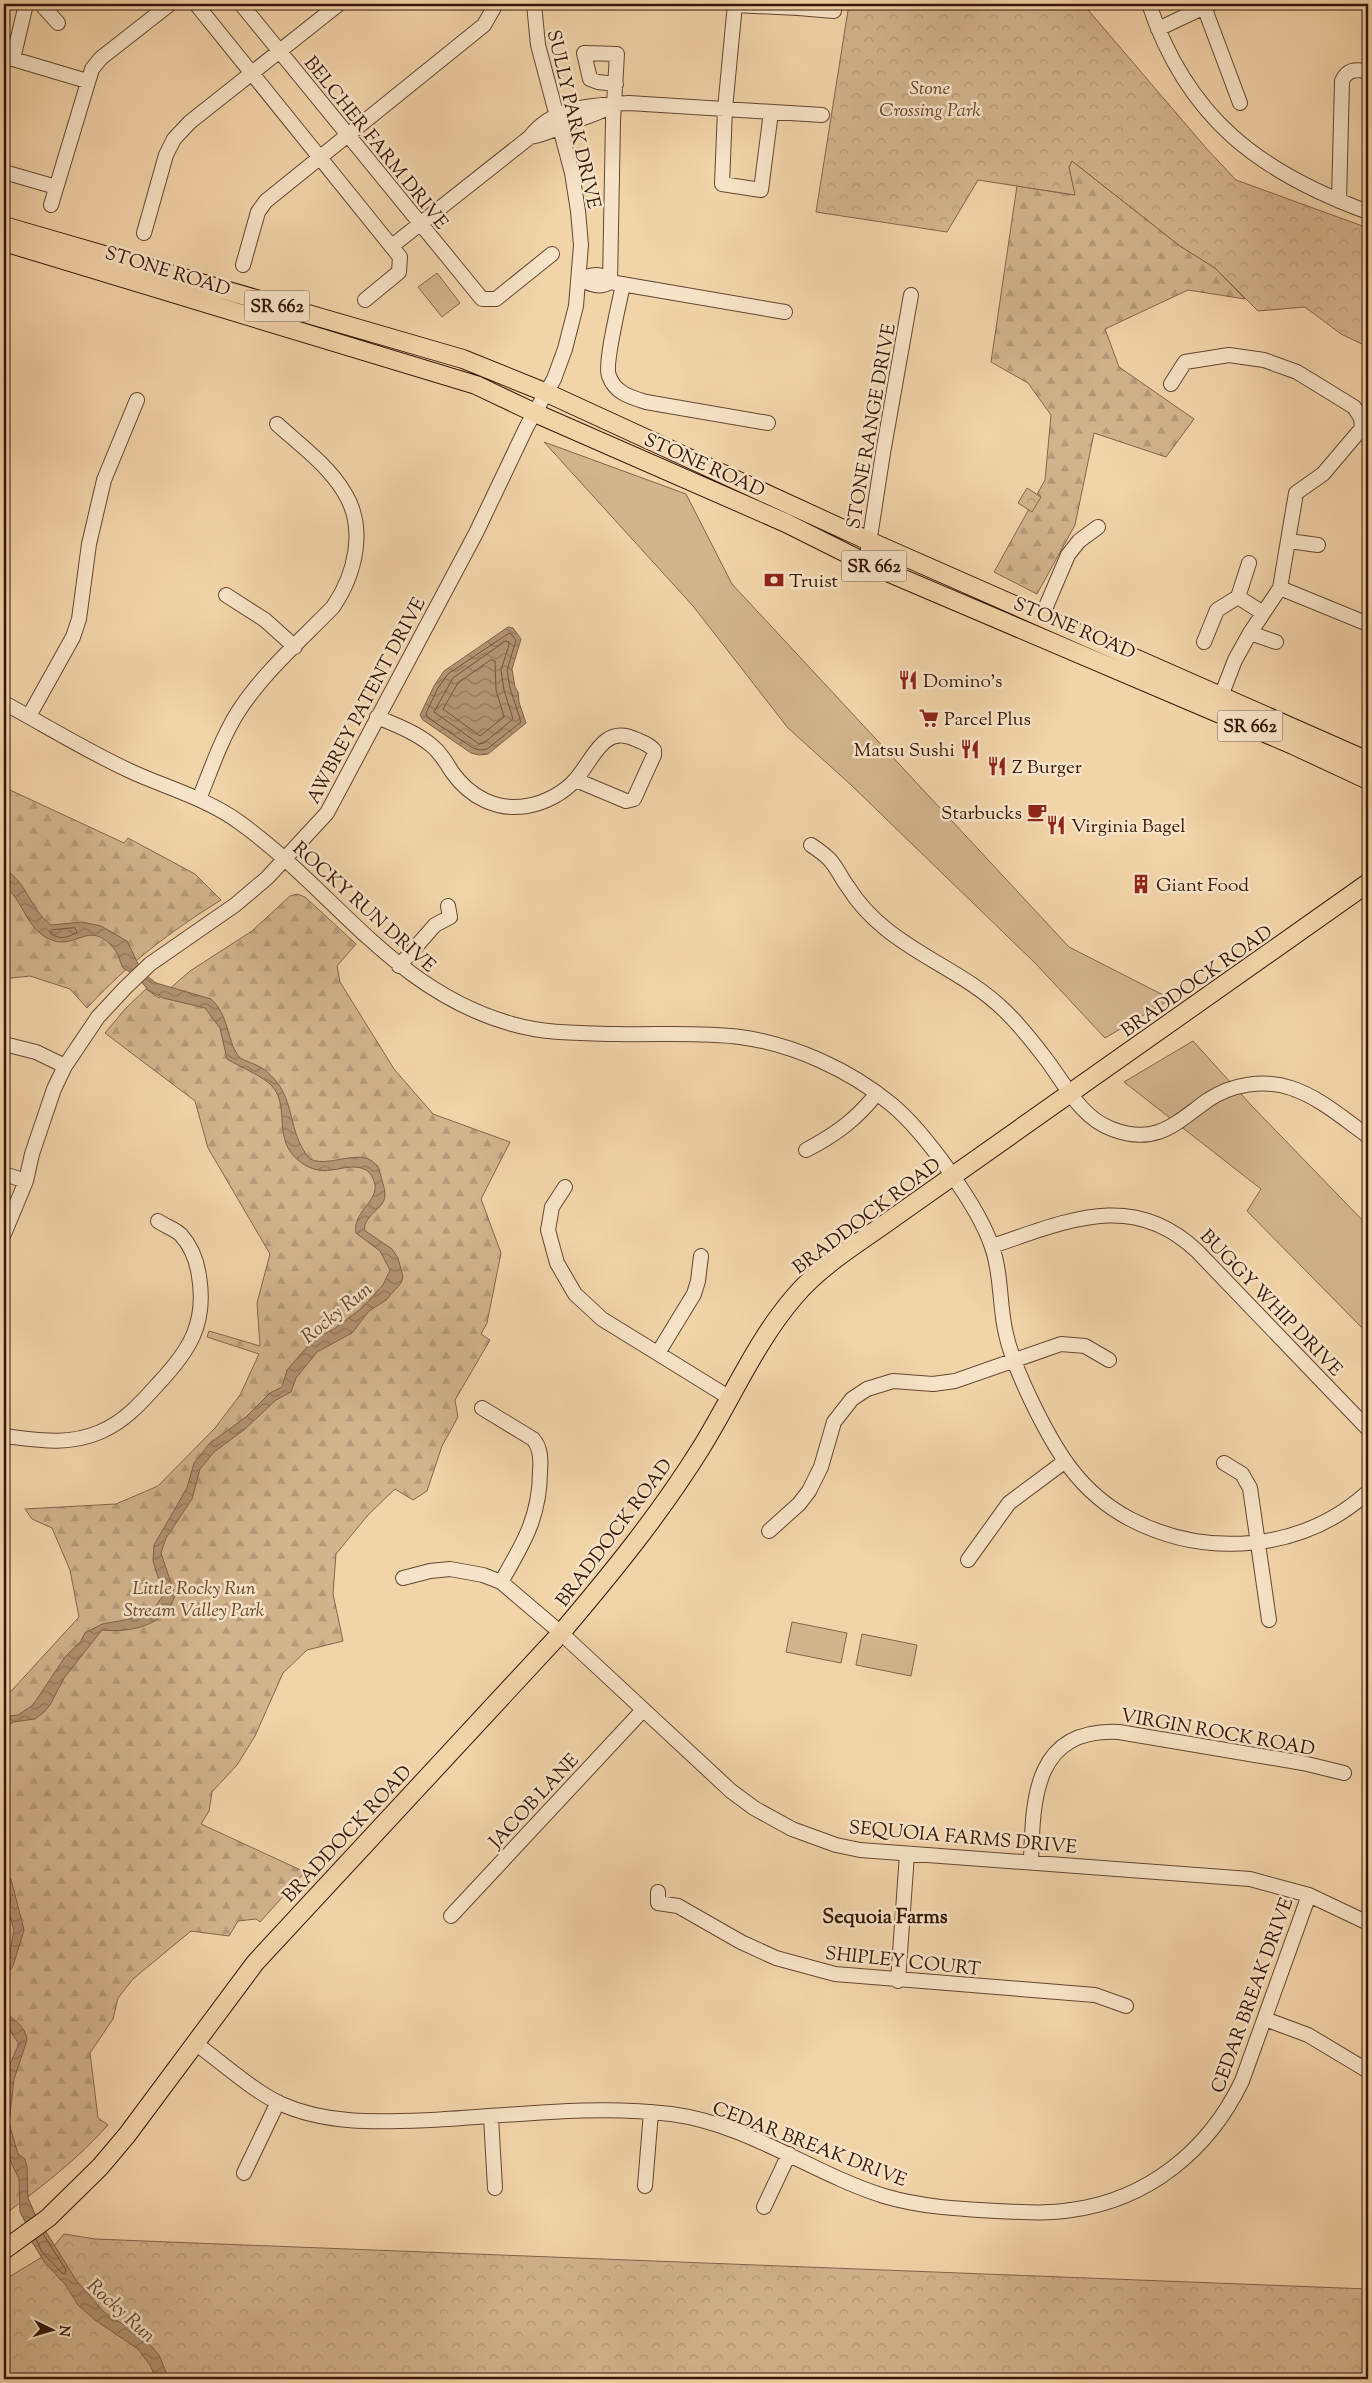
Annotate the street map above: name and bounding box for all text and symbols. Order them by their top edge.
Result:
street label: SULLY PARK DRIVE [539,27,606,212]
street label: BELCHER FARM DRIVE [297,51,454,236]
park label: Stone Crossing Park [879,76,981,125]
street label: STONE ROAD [101,240,233,304]
road number: SR 662 [244,290,310,322]
street label: STONE RANGE DRIVE [841,321,904,531]
street label: STONE ROAD [639,427,769,505]
road number: SR 662 [842,550,906,582]
bank icon: Truist [763,569,785,591]
place label: Truist [789,569,839,596]
street label: STONE ROAD [1009,591,1139,667]
street label: AWBREY PATENT DRIVE [301,593,433,809]
restaurant icon: Domino's [897,669,919,691]
place label: Domino's [923,669,1002,696]
supermarket icon: Parcel Plus [918,707,940,729]
place label: Parcel Plus [944,707,1031,734]
road number: SR 662 [1218,710,1282,741]
place label: Matsu Sushi [854,738,955,765]
restaurant icon: Matsu Sushi [959,738,981,760]
restaurant icon: Z Burger [986,755,1008,777]
place label: Z Burger [1012,755,1082,782]
place label: Starbucks [941,801,1022,828]
cafe icon: Starbucks [1026,801,1048,823]
restaurant icon: Virginia Bagel [1045,814,1067,836]
place label: Virginia Bagel [1071,814,1185,841]
street label: ROCKY RUN DRIVE [286,836,441,980]
building icon: Giant Food [1130,873,1152,895]
place label: Giant Food [1156,873,1249,900]
street label: BRADDOCK ROAD [1116,920,1279,1045]
street label: BRADDOCK ROAD [788,1152,947,1282]
street label: BUGGY WHIP DRIVE [1193,1224,1348,1384]
water label: Rocky Run [296,1276,380,1352]
street label: BRADDOCK ROAD [550,1454,680,1613]
park label: Little Rocky Run Stream Valley Park [124,1576,265,1625]
street label: VIRGIN ROCK ROAD [1118,1703,1317,1764]
street label: JACOB LANE [483,1748,586,1856]
street label: BRADDOCK ROAD [277,1760,419,1909]
street label: SEQUOIA FARMS DRIVE [848,1815,1078,1862]
street label: CEDAR BREAK DRIVE [1205,1894,1301,2097]
district label: Sequoia Farms [822,1904,948,1933]
street label: SHIPLEY COURT [824,1941,982,1984]
street label: CEDAR BREAK DRIVE [708,2096,911,2195]
water label: Rocky Run [79,2273,162,2351]
north arrow [28,2306,78,2356]
text: N [53,2325,73,2337]

